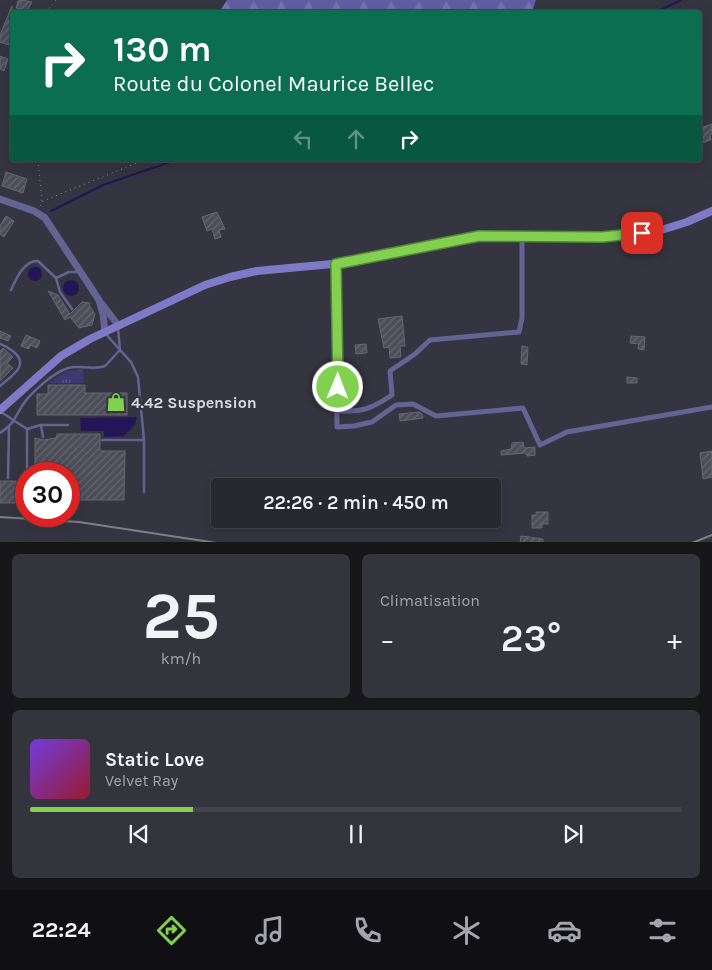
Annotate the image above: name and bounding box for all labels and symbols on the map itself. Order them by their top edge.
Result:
pin [621,212,663,254]
position arrow [311,360,363,412]
shop icon: 4.42 Suspension [105,391,127,413]
place label: 4.42 Suspension [131,393,257,412]
speed limit sign: 30 [15,462,80,527]

